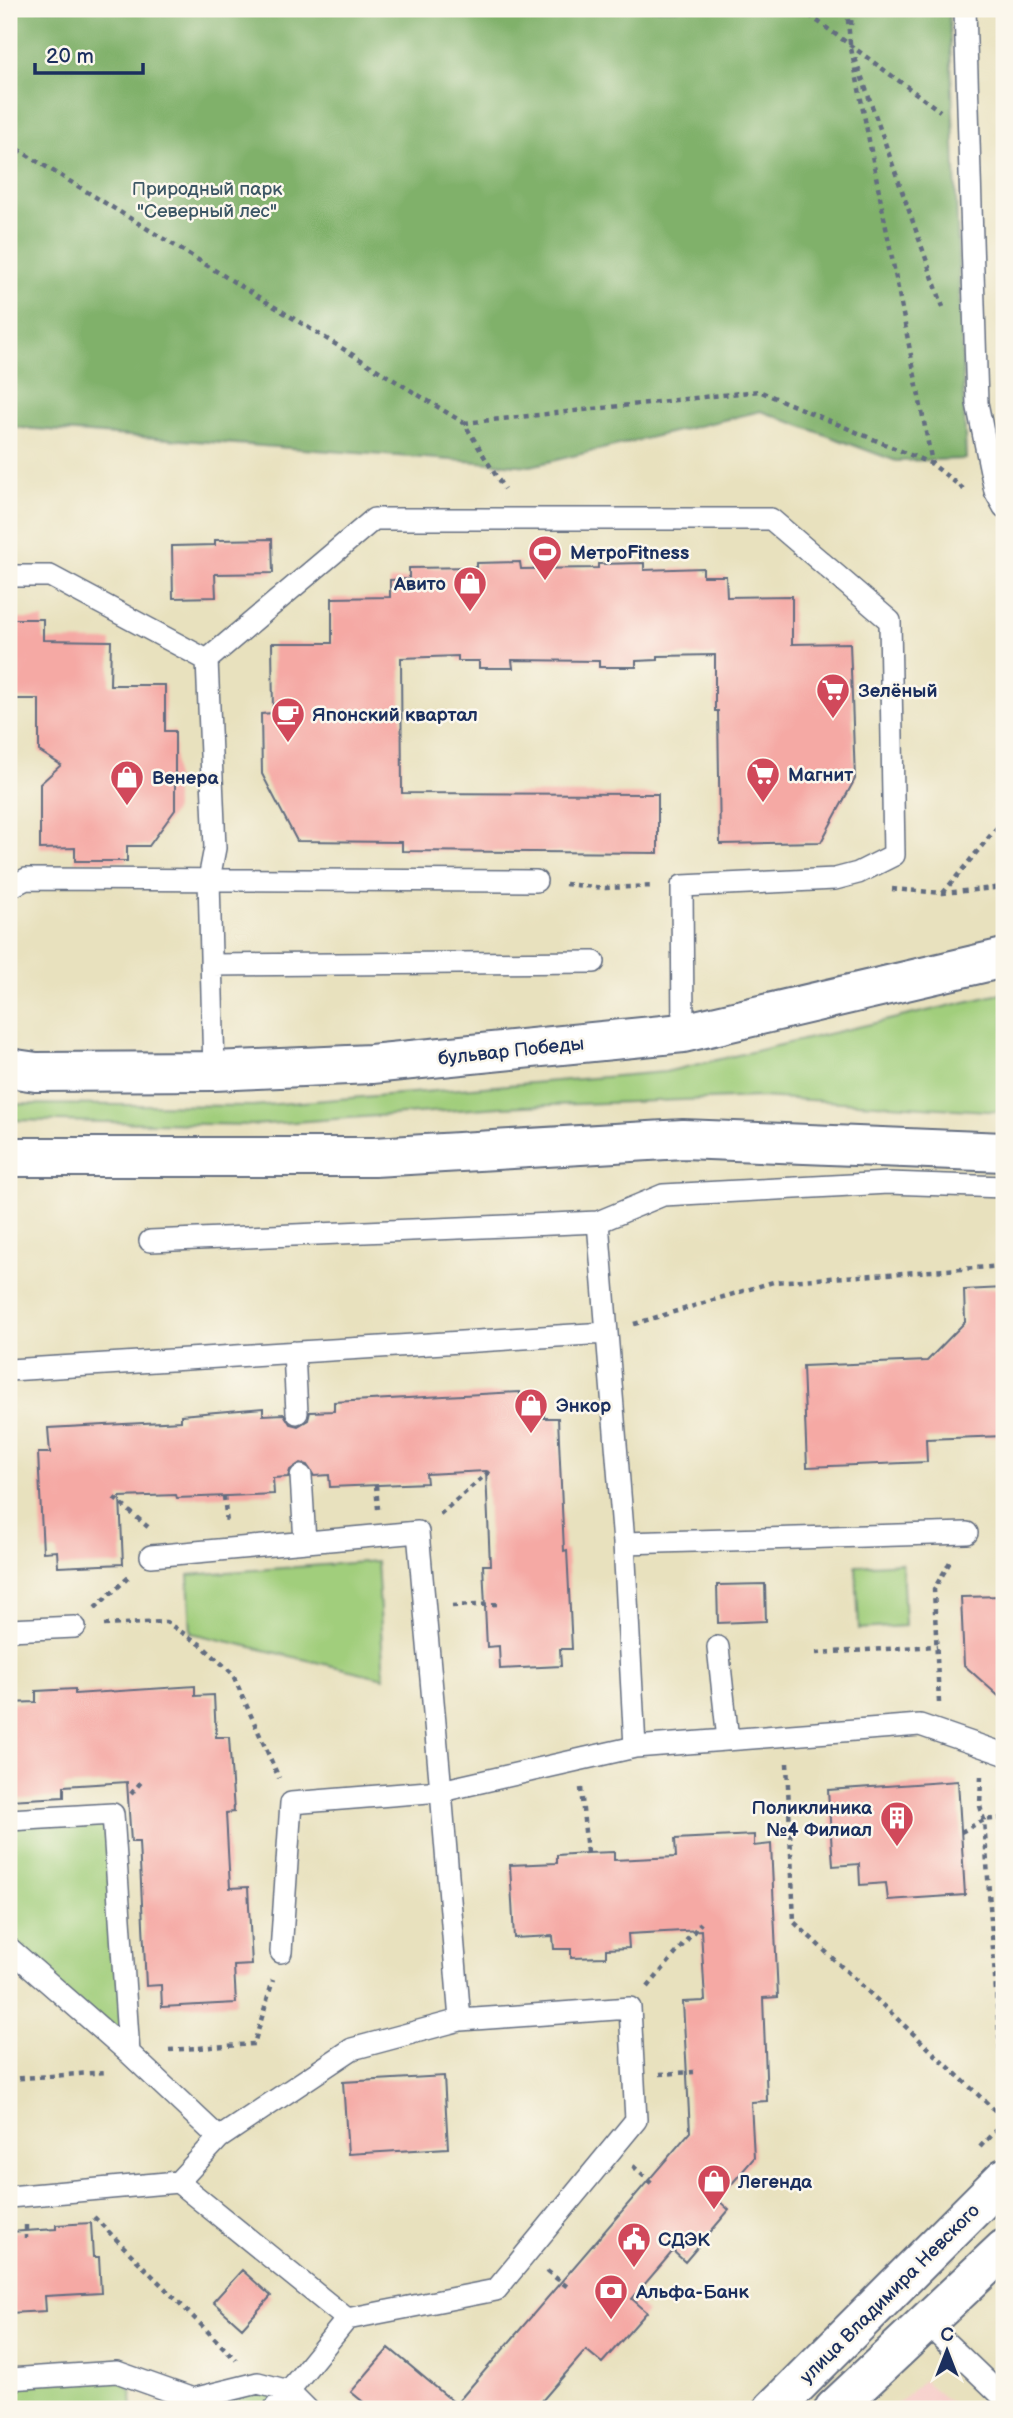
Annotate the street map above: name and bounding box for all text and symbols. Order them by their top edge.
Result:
scale bar [35,32,144,76]
text: 20 m [46,44,94,69]
park label: Природный парк "Северный лес" [132,178,282,223]
sports icon: МетроFitness [526,533,564,582]
place label: МетроFitness [570,542,689,565]
shop icon: Авито [451,564,489,613]
place label: Авито [393,573,446,596]
supermarket icon: Зелёный [814,671,852,720]
place label: Зелёный [858,680,937,703]
cafe icon: Японский квартал [269,695,307,744]
place label: Японский квартал [312,704,478,727]
supermarket icon: Магнит [744,755,782,804]
shop icon: Венера [108,758,146,807]
place label: Магнит [788,764,853,787]
place label: Венера [152,767,219,790]
street label: бульвар Победы [437,1032,585,1071]
shop icon: Энкор [512,1386,550,1435]
place label: Энкор [556,1395,612,1418]
place label: Поликлиника №4 Филиал [752,1797,873,1842]
building icon: Поликлиника №4 Филиал [878,1799,916,1848]
shop icon: Легенда [695,2162,733,2211]
place label: Легенда [737,2171,813,2194]
street label: улица Владимира Невского [795,2199,985,2389]
public building icon: СДЭК [615,2220,653,2269]
place label: СДЭК [658,2229,710,2252]
bank icon: Альфа-Банк [592,2272,630,2321]
place label: Альфа-Банк [635,2281,750,2304]
north arrow [912,2316,982,2386]
text: С [940,2324,954,2347]

